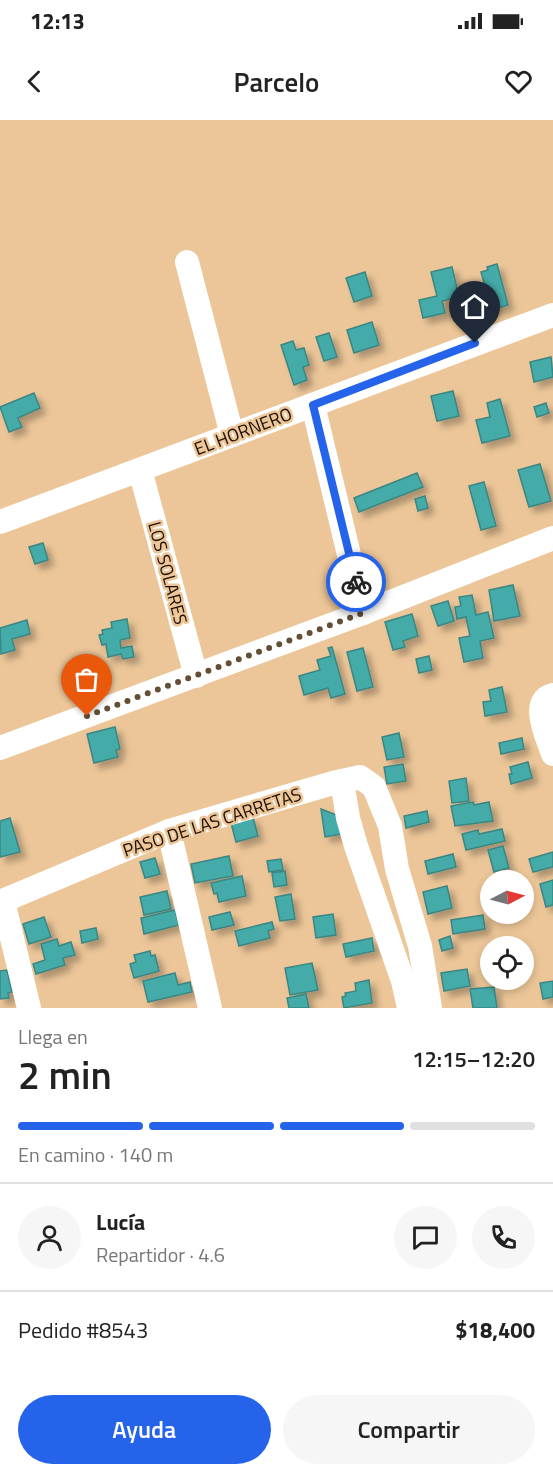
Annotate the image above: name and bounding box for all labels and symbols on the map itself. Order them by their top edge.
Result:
pin [449,281,500,343]
street label: EL HORNERO [190,400,296,462]
street label: LOS SOLARES [141,519,195,627]
courier [326,552,386,612]
pin [61,654,112,716]
street label: PASO DE LAS CARRETAS [119,780,305,864]
north arrow [480,870,534,924]

